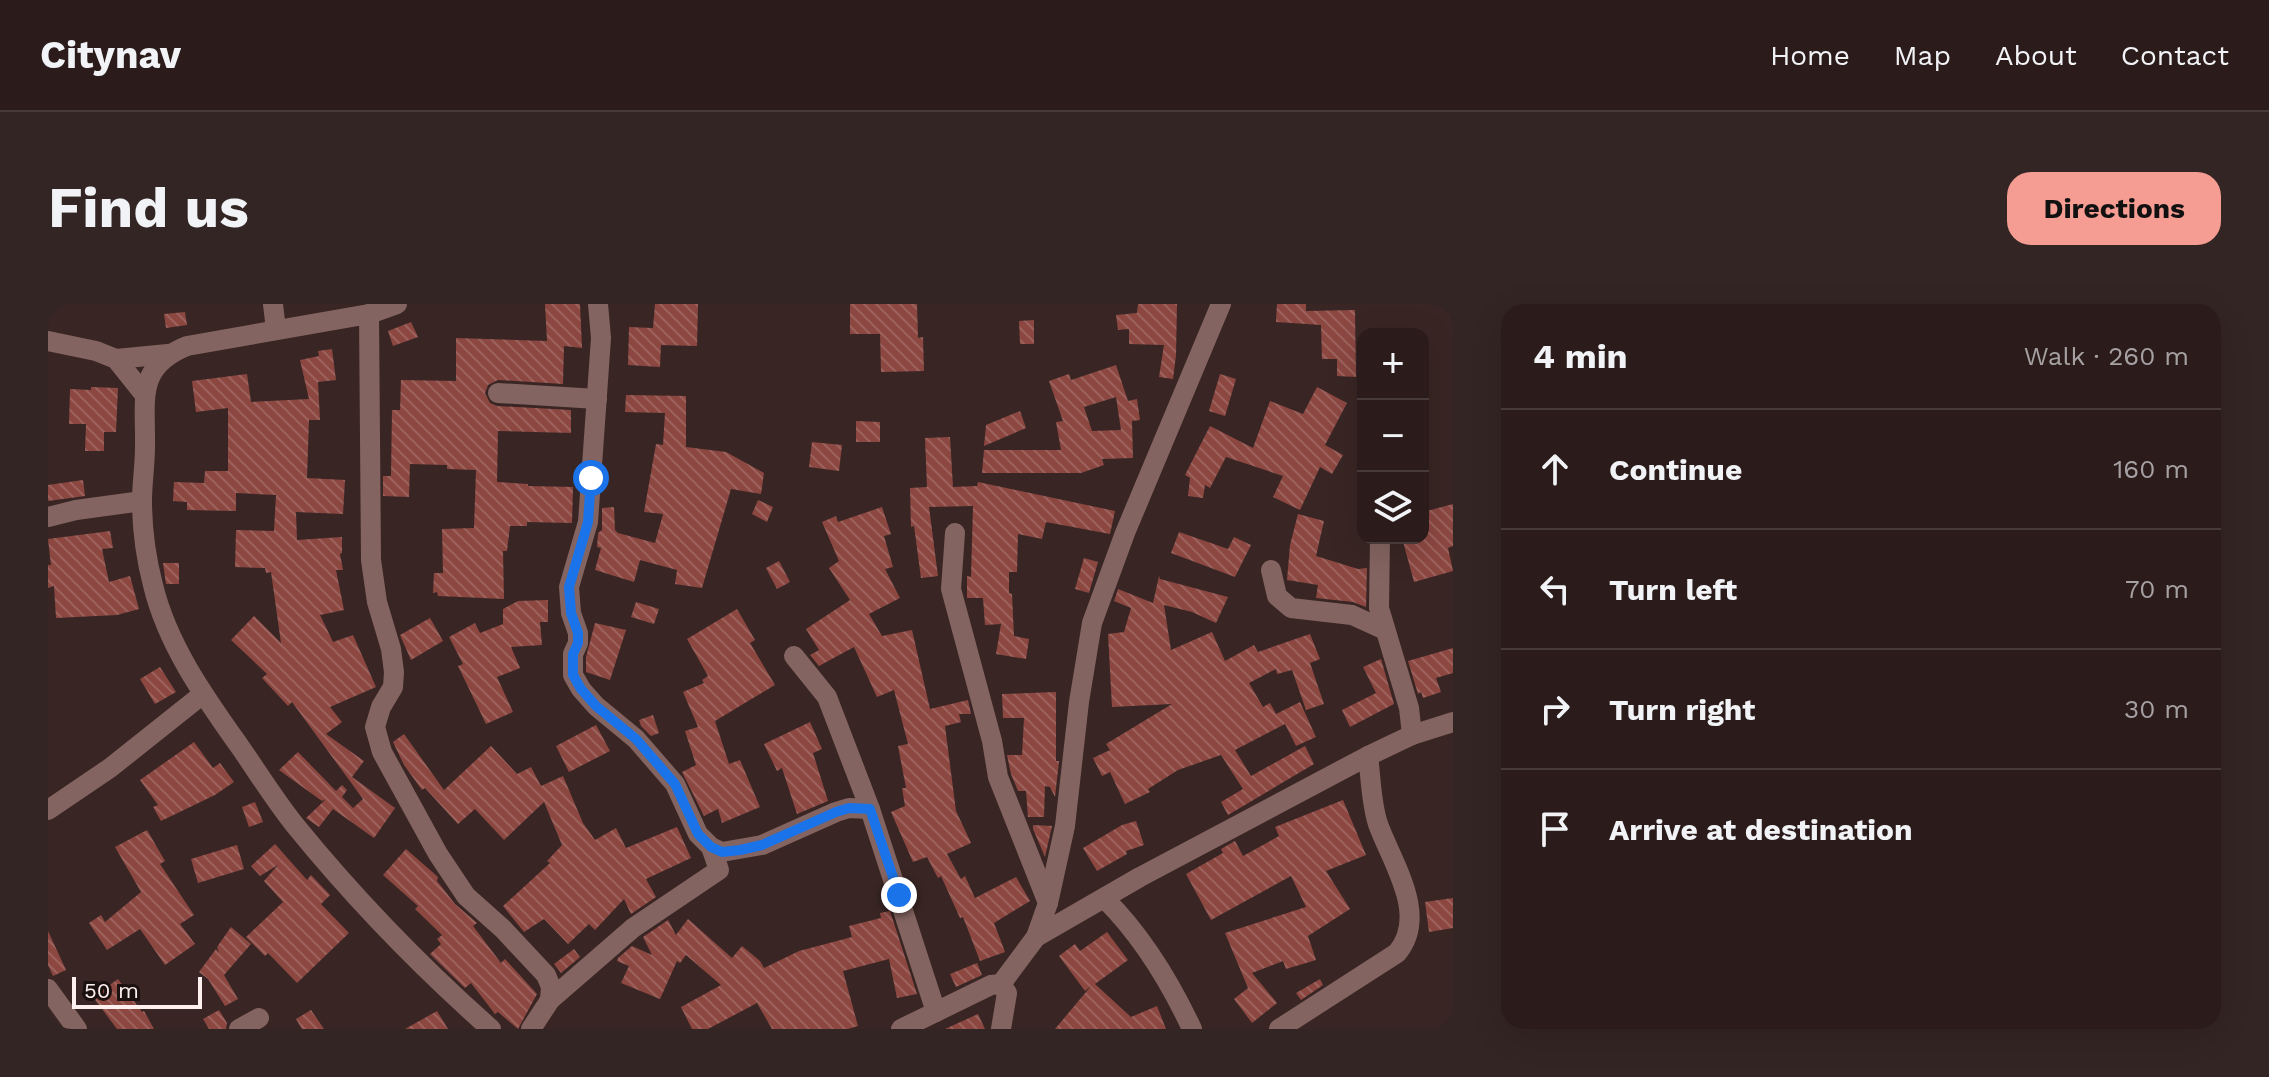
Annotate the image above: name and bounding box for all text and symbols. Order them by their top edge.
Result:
text: Citynav [40,33,181,77]
text: Home [1770,39,1850,72]
text: Map [1894,39,1951,72]
text: About [1995,39,2077,72]
text: Contact [2121,39,2229,72]
button: Directions [2007,172,2221,245]
text: Find us [48,175,249,241]
map controls [1357,328,1429,544]
button: + [1357,328,1429,400]
text: 4 min [1533,336,1628,376]
text: Walk · 260 m [2024,341,2189,371]
button: − [1357,400,1429,472]
icon: ahead [1533,447,1577,491]
text: Continue [1609,452,1742,487]
text: 160 m [2113,454,2189,484]
route start [573,460,609,496]
button: layers [1357,472,1429,544]
icon: left [1533,567,1577,611]
text: Turn left [1609,572,1737,607]
text: 70 m [2125,574,2189,604]
icon: right [1533,687,1577,731]
text: Turn right [1609,692,1755,727]
text: 30 m [2124,694,2189,724]
icon: arrive [1533,807,1577,851]
text: Arrive at destination [1609,812,1913,847]
route end [881,877,917,913]
scale bar [72,973,202,1009]
text: 50 m [84,978,139,1003]

